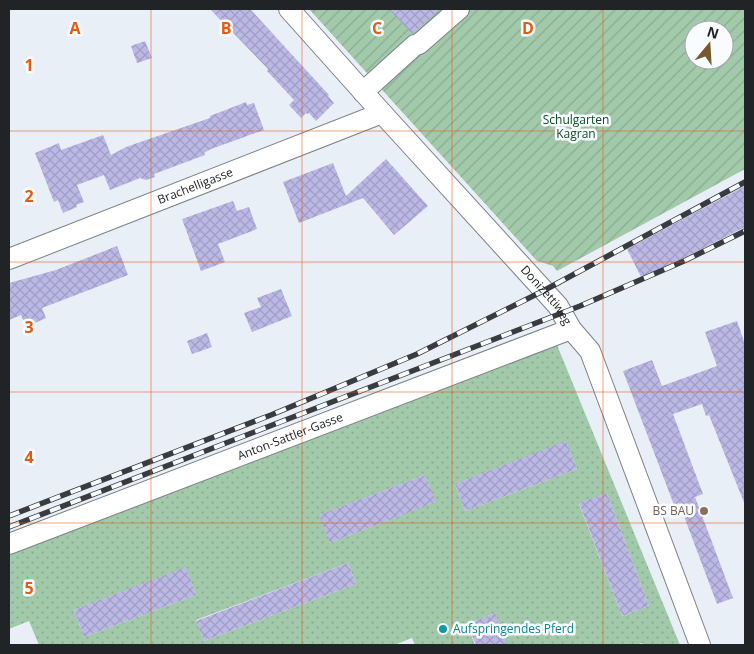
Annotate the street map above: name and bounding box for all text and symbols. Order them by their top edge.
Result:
text: A [69,17,81,39]
text: B [221,17,231,39]
text: C [372,17,382,39]
text: D [522,17,534,39]
north arrow [684,20,734,70]
text: N [705,21,722,43]
text: 1 [24,54,34,76]
park label: Schulgarten Kagran [543,111,609,142]
street label: Brachelligasse [155,163,235,208]
text: 2 [24,185,34,207]
street label: Donizettiweg [517,261,576,328]
text: 3 [24,316,34,338]
street label: Anton-Sattler-Gasse [235,408,345,464]
text: 4 [24,446,34,468]
place label: BS BAU [652,502,694,519]
marker: BS BAU [698,505,710,517]
text: 5 [24,577,34,599]
place label: Aufspringendes Pferd [453,620,574,637]
marker: Aufspringendes Pferd [437,623,449,635]

